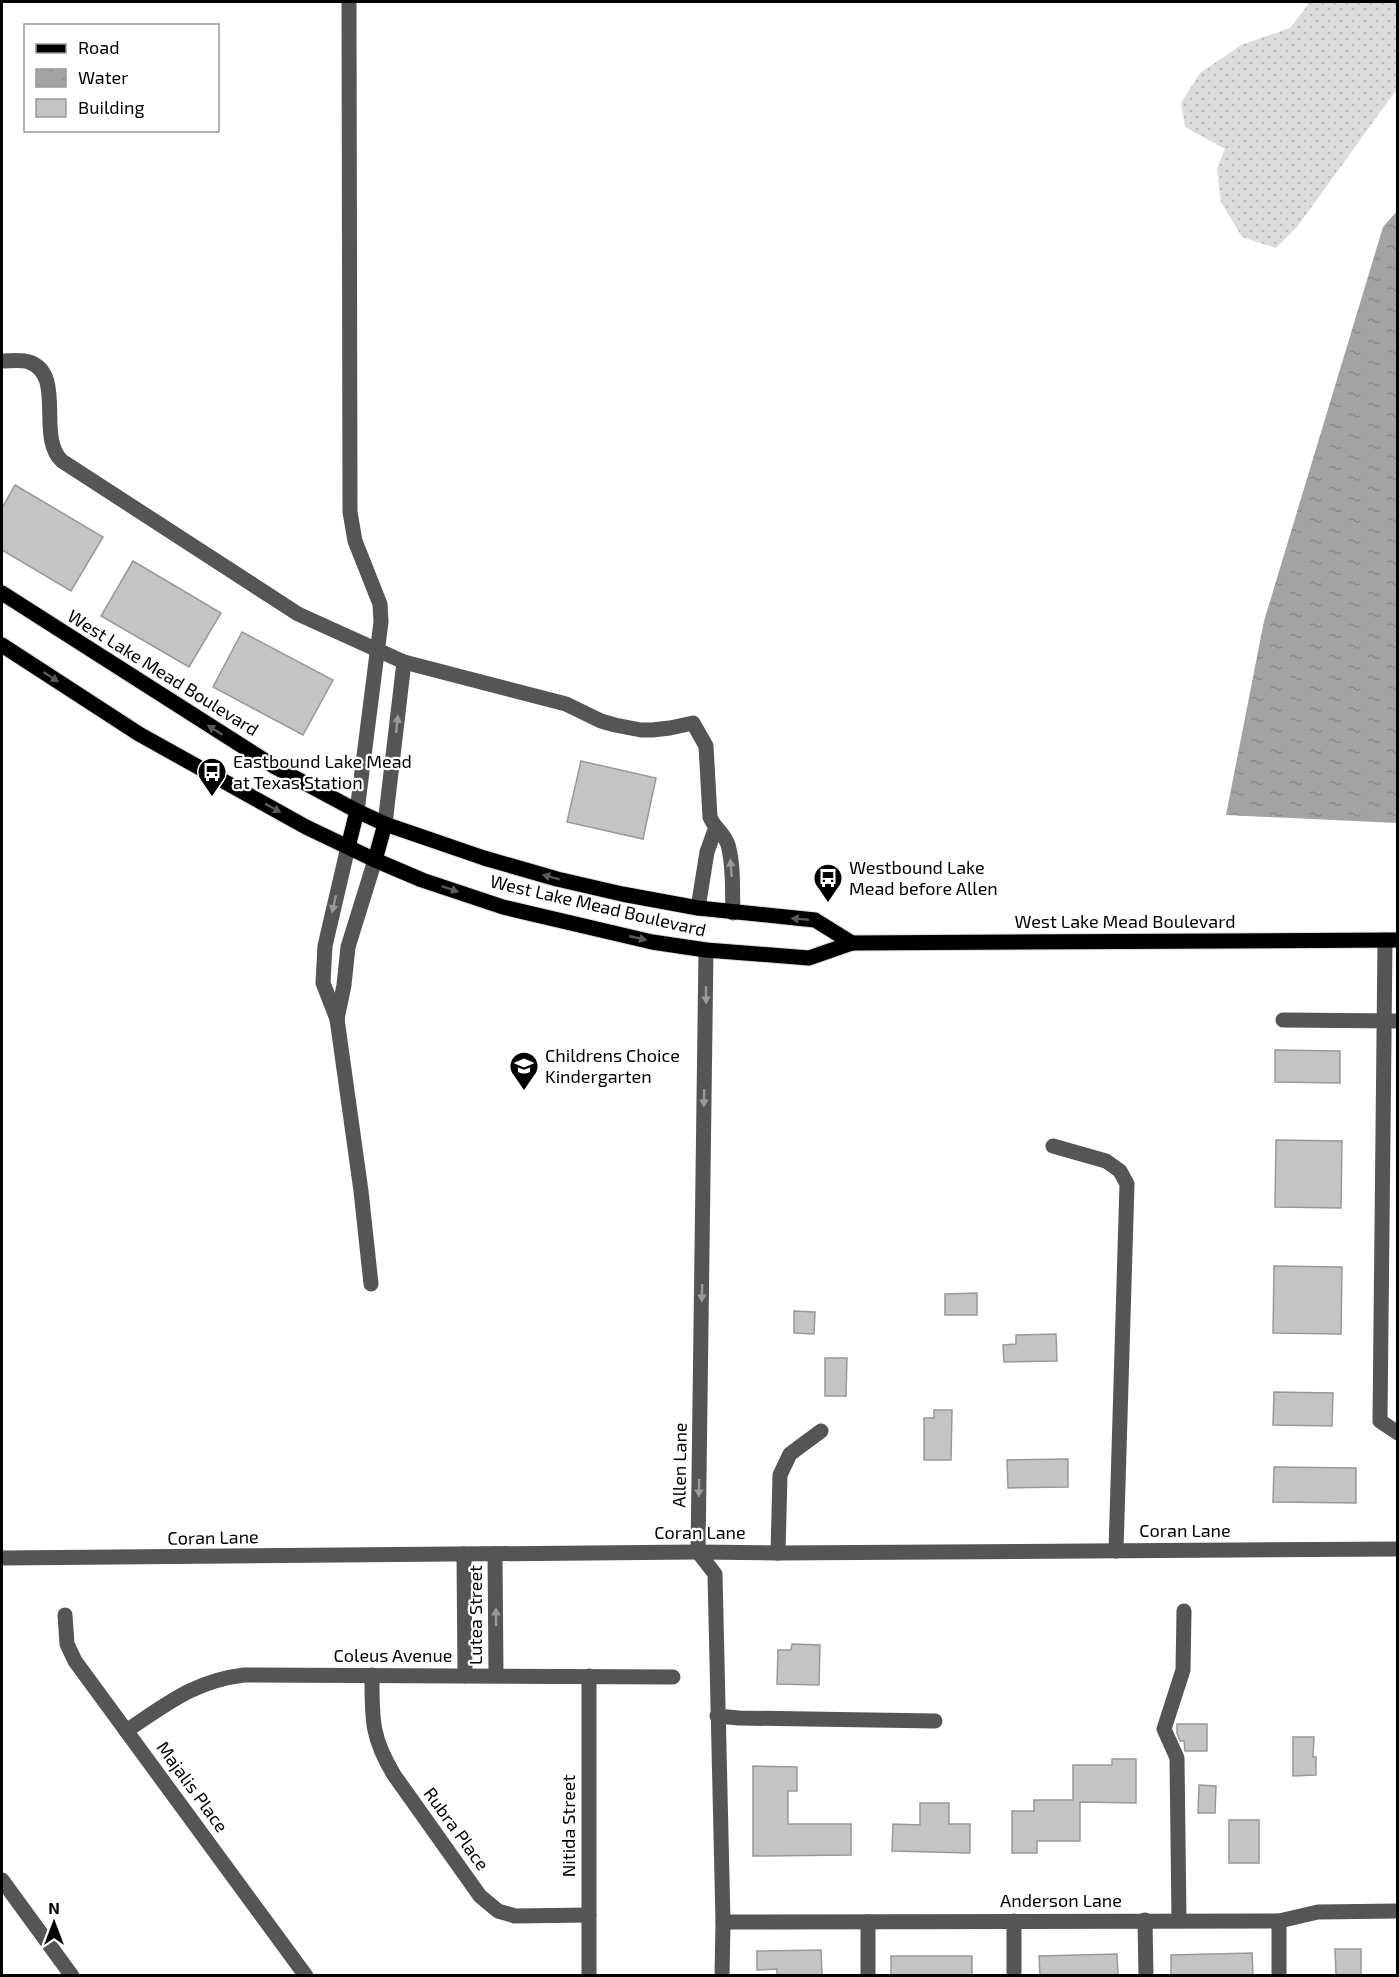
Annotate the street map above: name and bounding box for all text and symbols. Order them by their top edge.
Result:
legend [24,24,219,132]
text: Road [78,36,119,58]
text: Water [78,66,128,88]
text: Building [78,96,145,118]
street label: West Lake Mead Boulevard [64,604,263,740]
one-way arrow [42,671,58,683]
one-way arrow [392,714,401,733]
one-way arrow [207,724,223,735]
place label: Eastbound Lake Mead at Texas Station [233,750,412,793]
bus stop icon: Eastbound Lake Mead at Texas Station [196,756,228,798]
one-way arrow [264,803,281,813]
place label: Westbound Lake Mead before Allen [849,856,998,899]
one-way arrow [726,858,736,877]
bus stop icon: Westbound Lake Mead before Allen [812,862,844,904]
street label: West Lake Mead Boulevard [488,869,708,941]
one-way arrow [542,872,560,881]
one-way arrow [441,885,459,895]
one-way arrow [329,895,339,914]
street label: West Lake Mead Boulevard [1014,910,1236,932]
one-way arrow [791,914,810,924]
one-way arrow [629,934,647,944]
one-way arrow [701,986,710,1005]
place label: Childrens Choice Kindergarten [545,1044,680,1087]
school or university icon: Childrens Choice Kindergarten [508,1050,540,1092]
one-way arrow [700,1089,709,1108]
one-way arrow [697,1284,707,1303]
street label: Allen Lane [667,1422,691,1508]
one-way arrow [694,1479,704,1498]
street label: Coran Lane [1139,1519,1231,1541]
street label: Coran Lane [654,1521,746,1543]
street label: Coran Lane [167,1525,259,1549]
street label: Lutea Street [464,1565,486,1665]
one-way arrow [491,1608,501,1627]
street label: Coleus Avenue [334,1644,452,1666]
street label: Majalis Place [152,1737,233,1836]
street label: Nitida Street [557,1775,579,1877]
street label: Rubra Place [419,1783,494,1874]
street label: Anderson Lane [1000,1889,1122,1911]
north arrow [24,1893,84,1953]
text: N [48,1898,60,1917]

